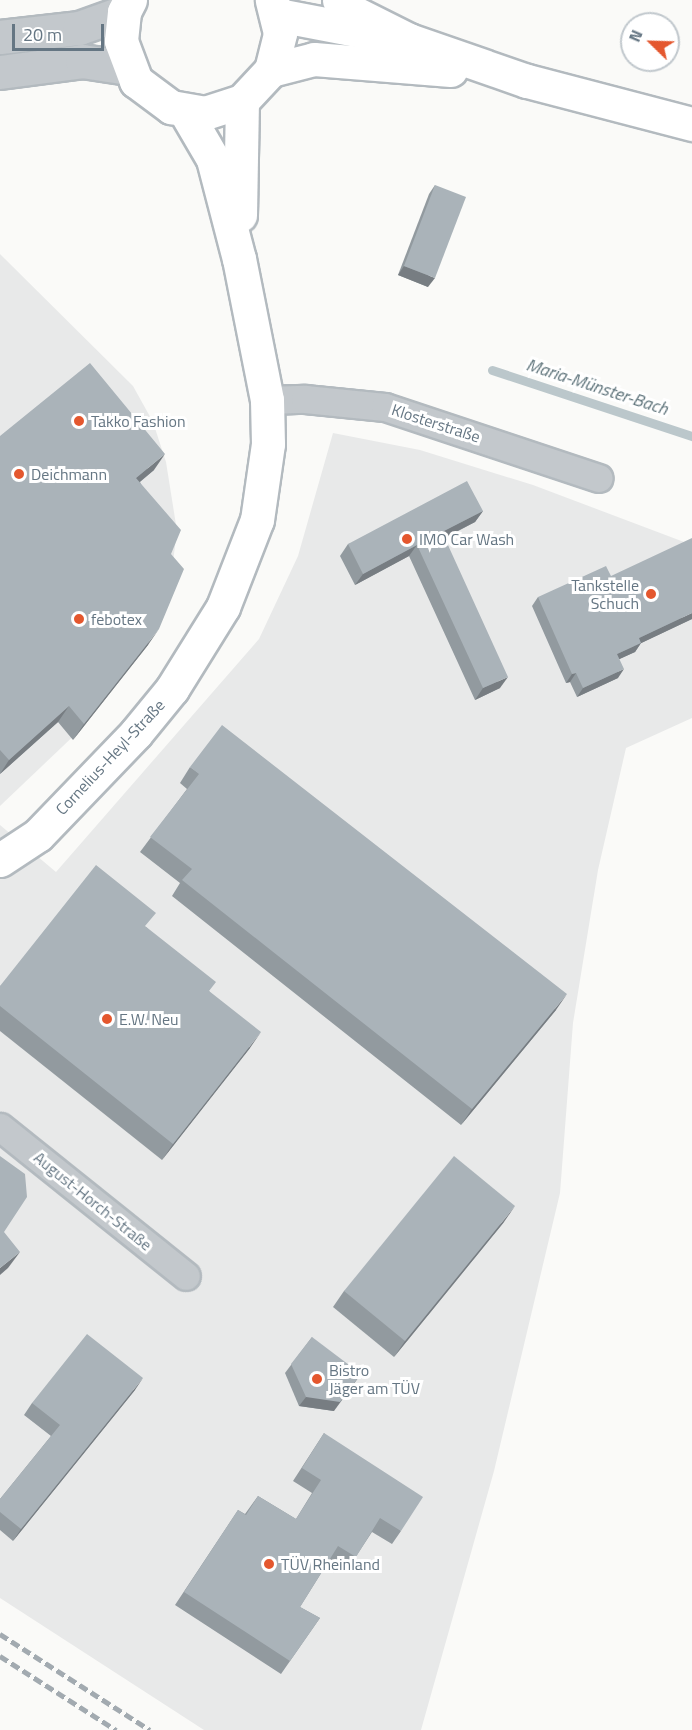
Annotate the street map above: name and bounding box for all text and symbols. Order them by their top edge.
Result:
scale bar [15,12,106,50]
north arrow [620,12,680,72]
text: 20 m [23,21,62,48]
text: N [622,26,648,46]
water label: Maria-Münster-Bach [523,354,671,420]
street label: Klosterstraße [389,400,483,446]
place label: Takko Fashion [91,411,186,431]
marker: Takko Fashion [72,414,86,428]
place label: Deichmann [31,464,107,484]
marker: Deichmann [12,467,26,481]
place label: IMO Car Wash [419,529,514,549]
marker: IMO Car Wash [400,532,414,546]
place label: Tankstelle Schuch [571,575,639,613]
marker: Tankstelle Schuch [644,587,658,601]
place label: febotex [91,609,142,629]
marker: febotex [72,612,86,626]
street label: Cornelius-Heyl-Straße [52,695,168,819]
place label: E.W. Neu [119,1009,179,1029]
marker: E.W. Neu [100,1012,114,1026]
street label: August-Horch-Straße [30,1148,156,1254]
place label: Bistro Jäger am TÜV [329,1360,420,1398]
marker: Bistro Jäger am TÜV [310,1372,324,1386]
place label: TÜV Rheinland [281,1554,380,1574]
marker: TÜV Rheinland [262,1557,276,1571]

